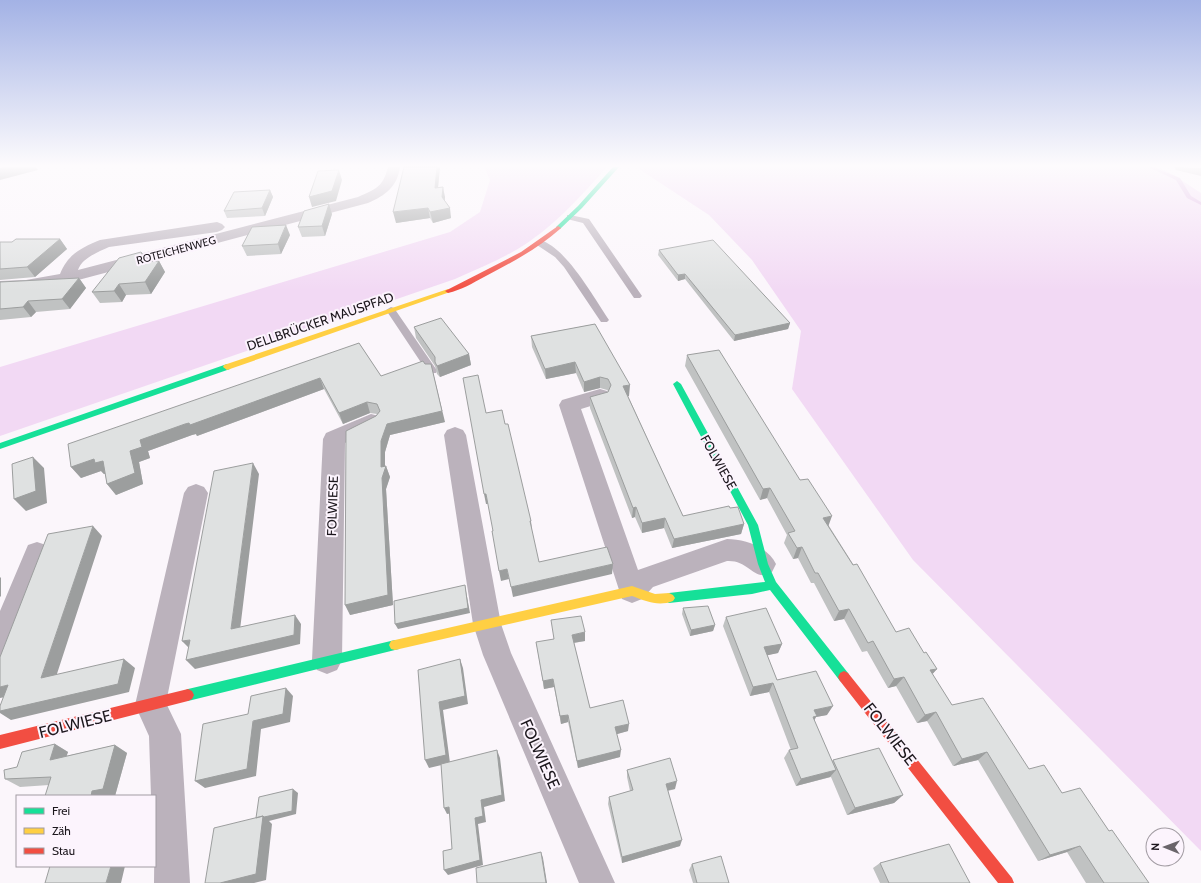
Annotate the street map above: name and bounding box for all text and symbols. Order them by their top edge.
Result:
street label: ROTEICHENWEG [135,233,217,267]
street label: DELLBRÜCKER MAUSPFAD [244,288,396,354]
street label: FOLWIESE [697,432,741,492]
street label: FOLWIESE [323,476,341,536]
street label: FOLWIESE [860,699,920,769]
street label: FOLWIESE [37,706,113,742]
street label: FOLWIESE [516,716,564,792]
legend [16,795,156,867]
text: Frei [52,803,70,818]
text: Zäh [52,823,71,838]
north arrow [1145,827,1185,867]
text: Stau [52,843,75,858]
text: N [1148,843,1162,851]

